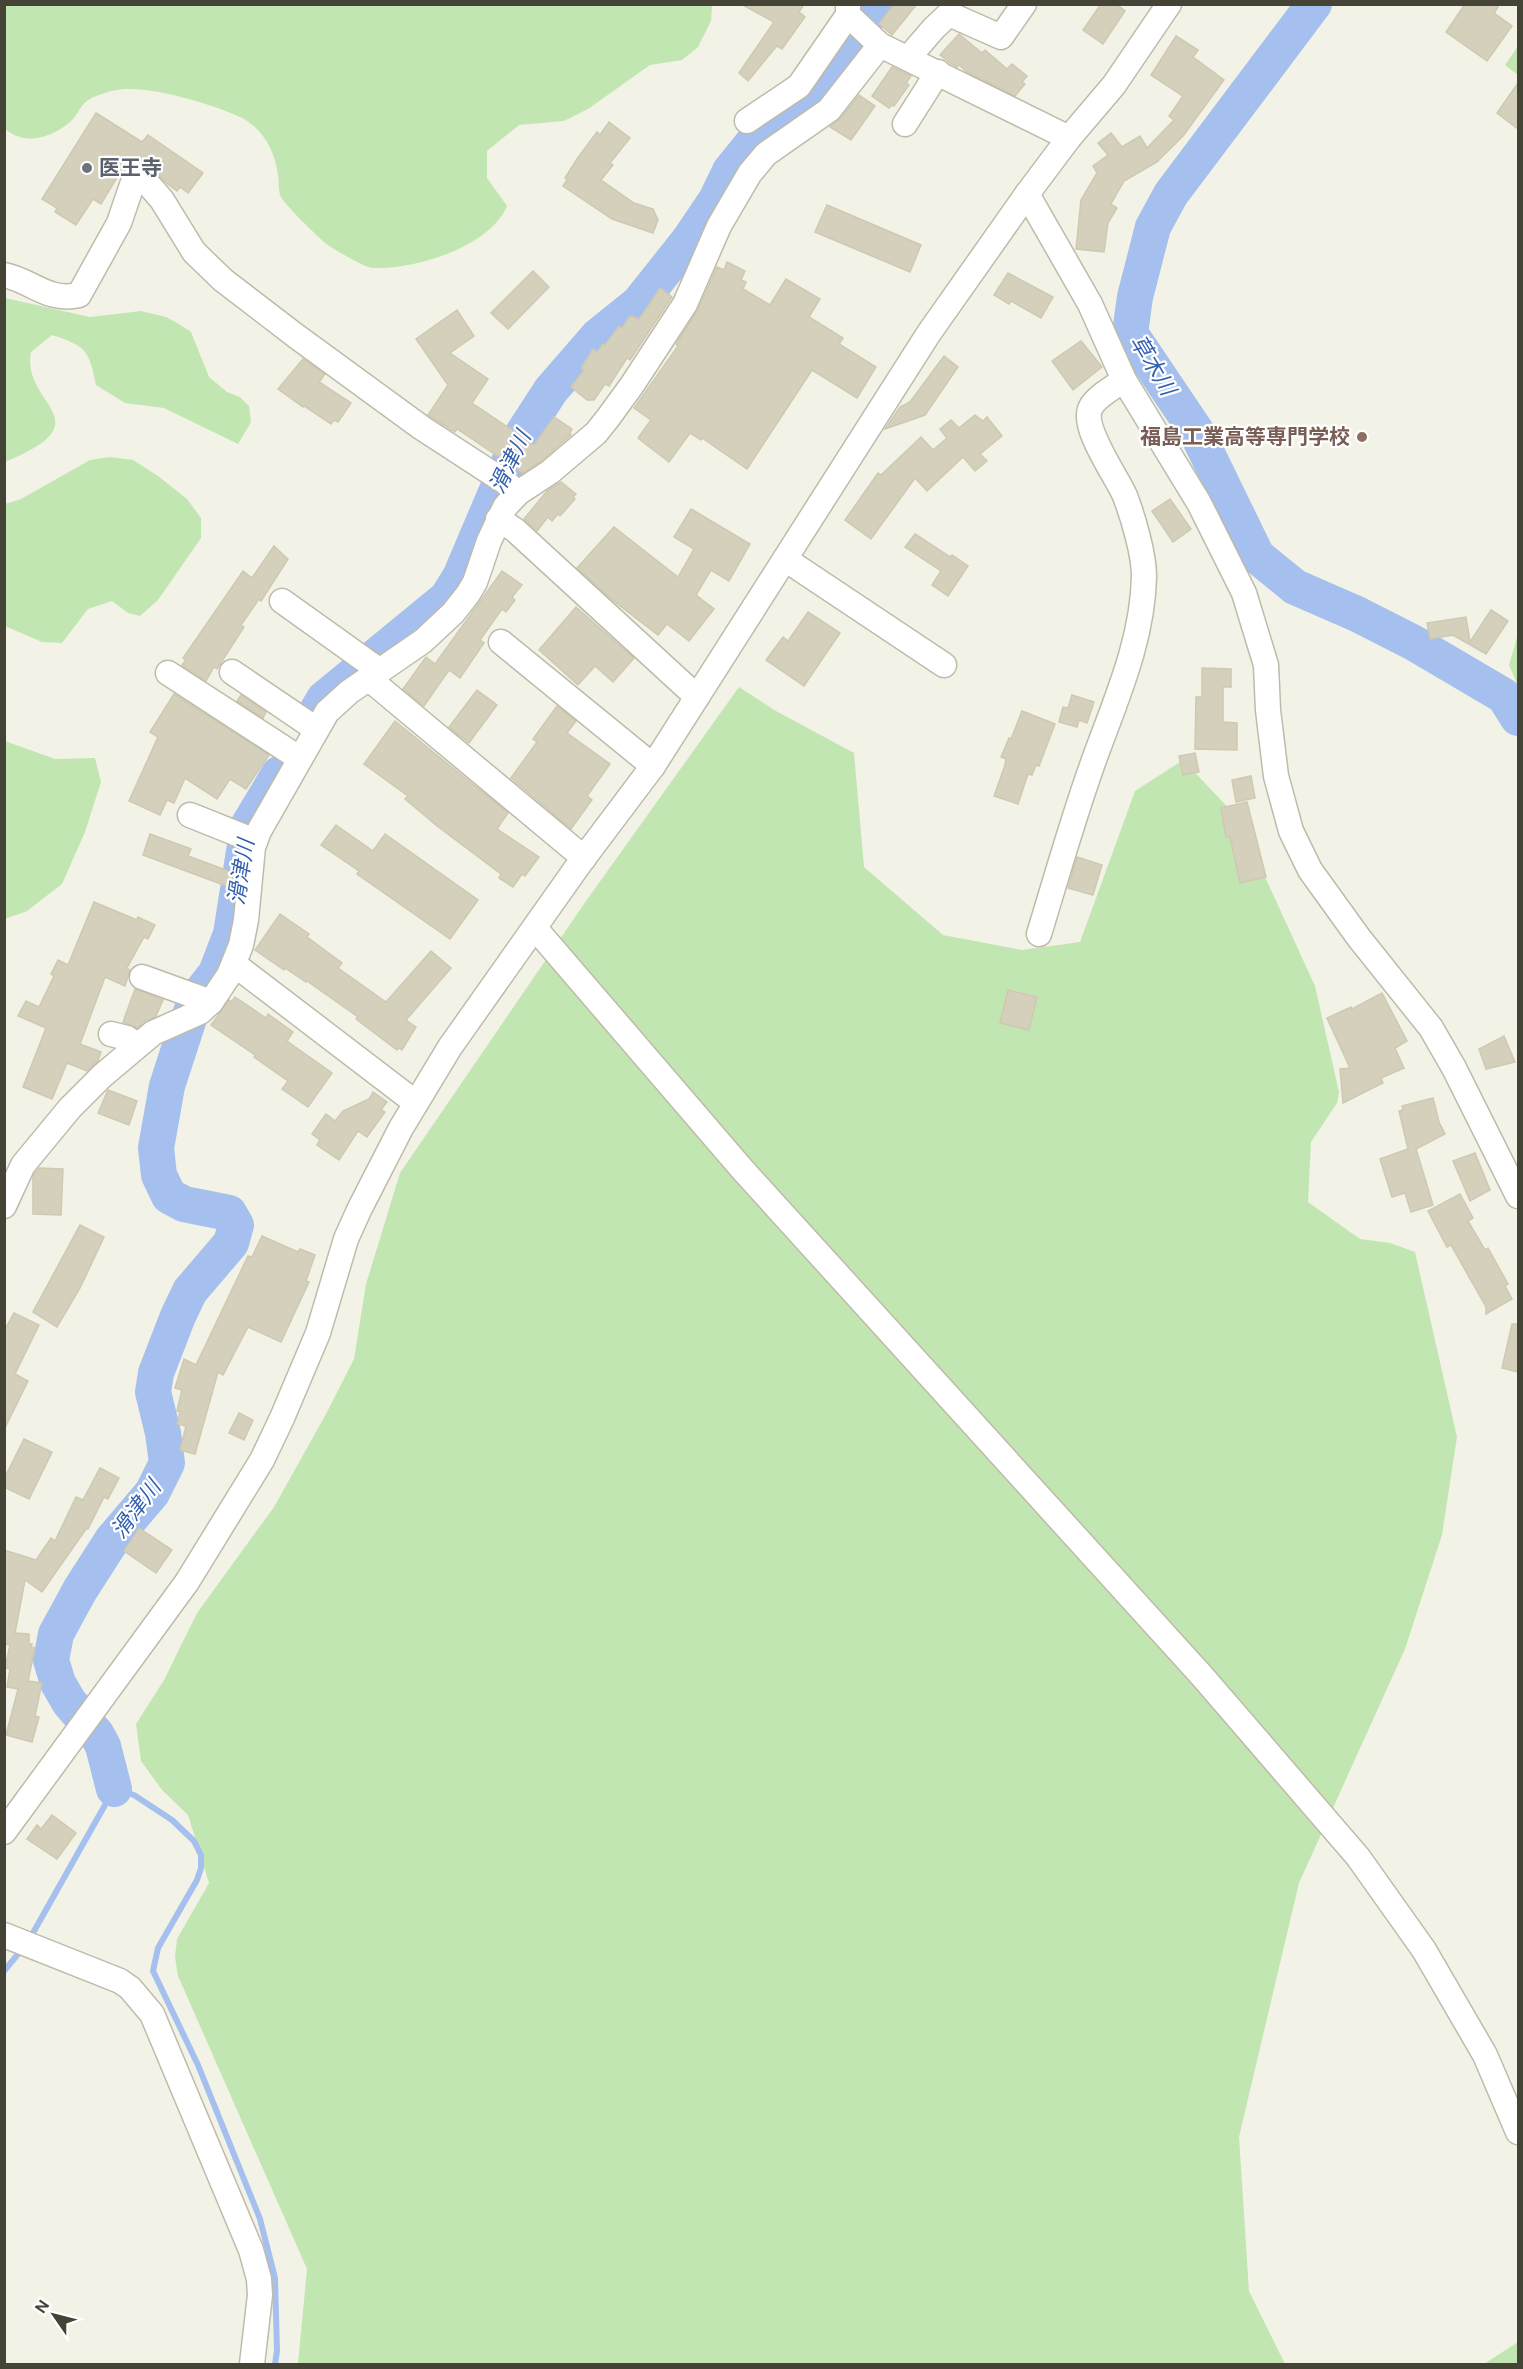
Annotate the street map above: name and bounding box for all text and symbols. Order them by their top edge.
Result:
place label: 医王寺 [99,154,162,182]
marker: 医王寺 [80,161,94,175]
water label: 草木川 [1124,329,1183,402]
place label: 福島工業高等専門学校 [1140,423,1350,451]
water label: 滑津川 [482,424,538,498]
marker: 福島工業高等専門学校 [1355,430,1369,444]
water label: 滑津川 [222,835,261,907]
water label: 滑津川 [105,1472,169,1544]
north arrow [24,2285,84,2345]
text: N [30,2296,54,2317]

